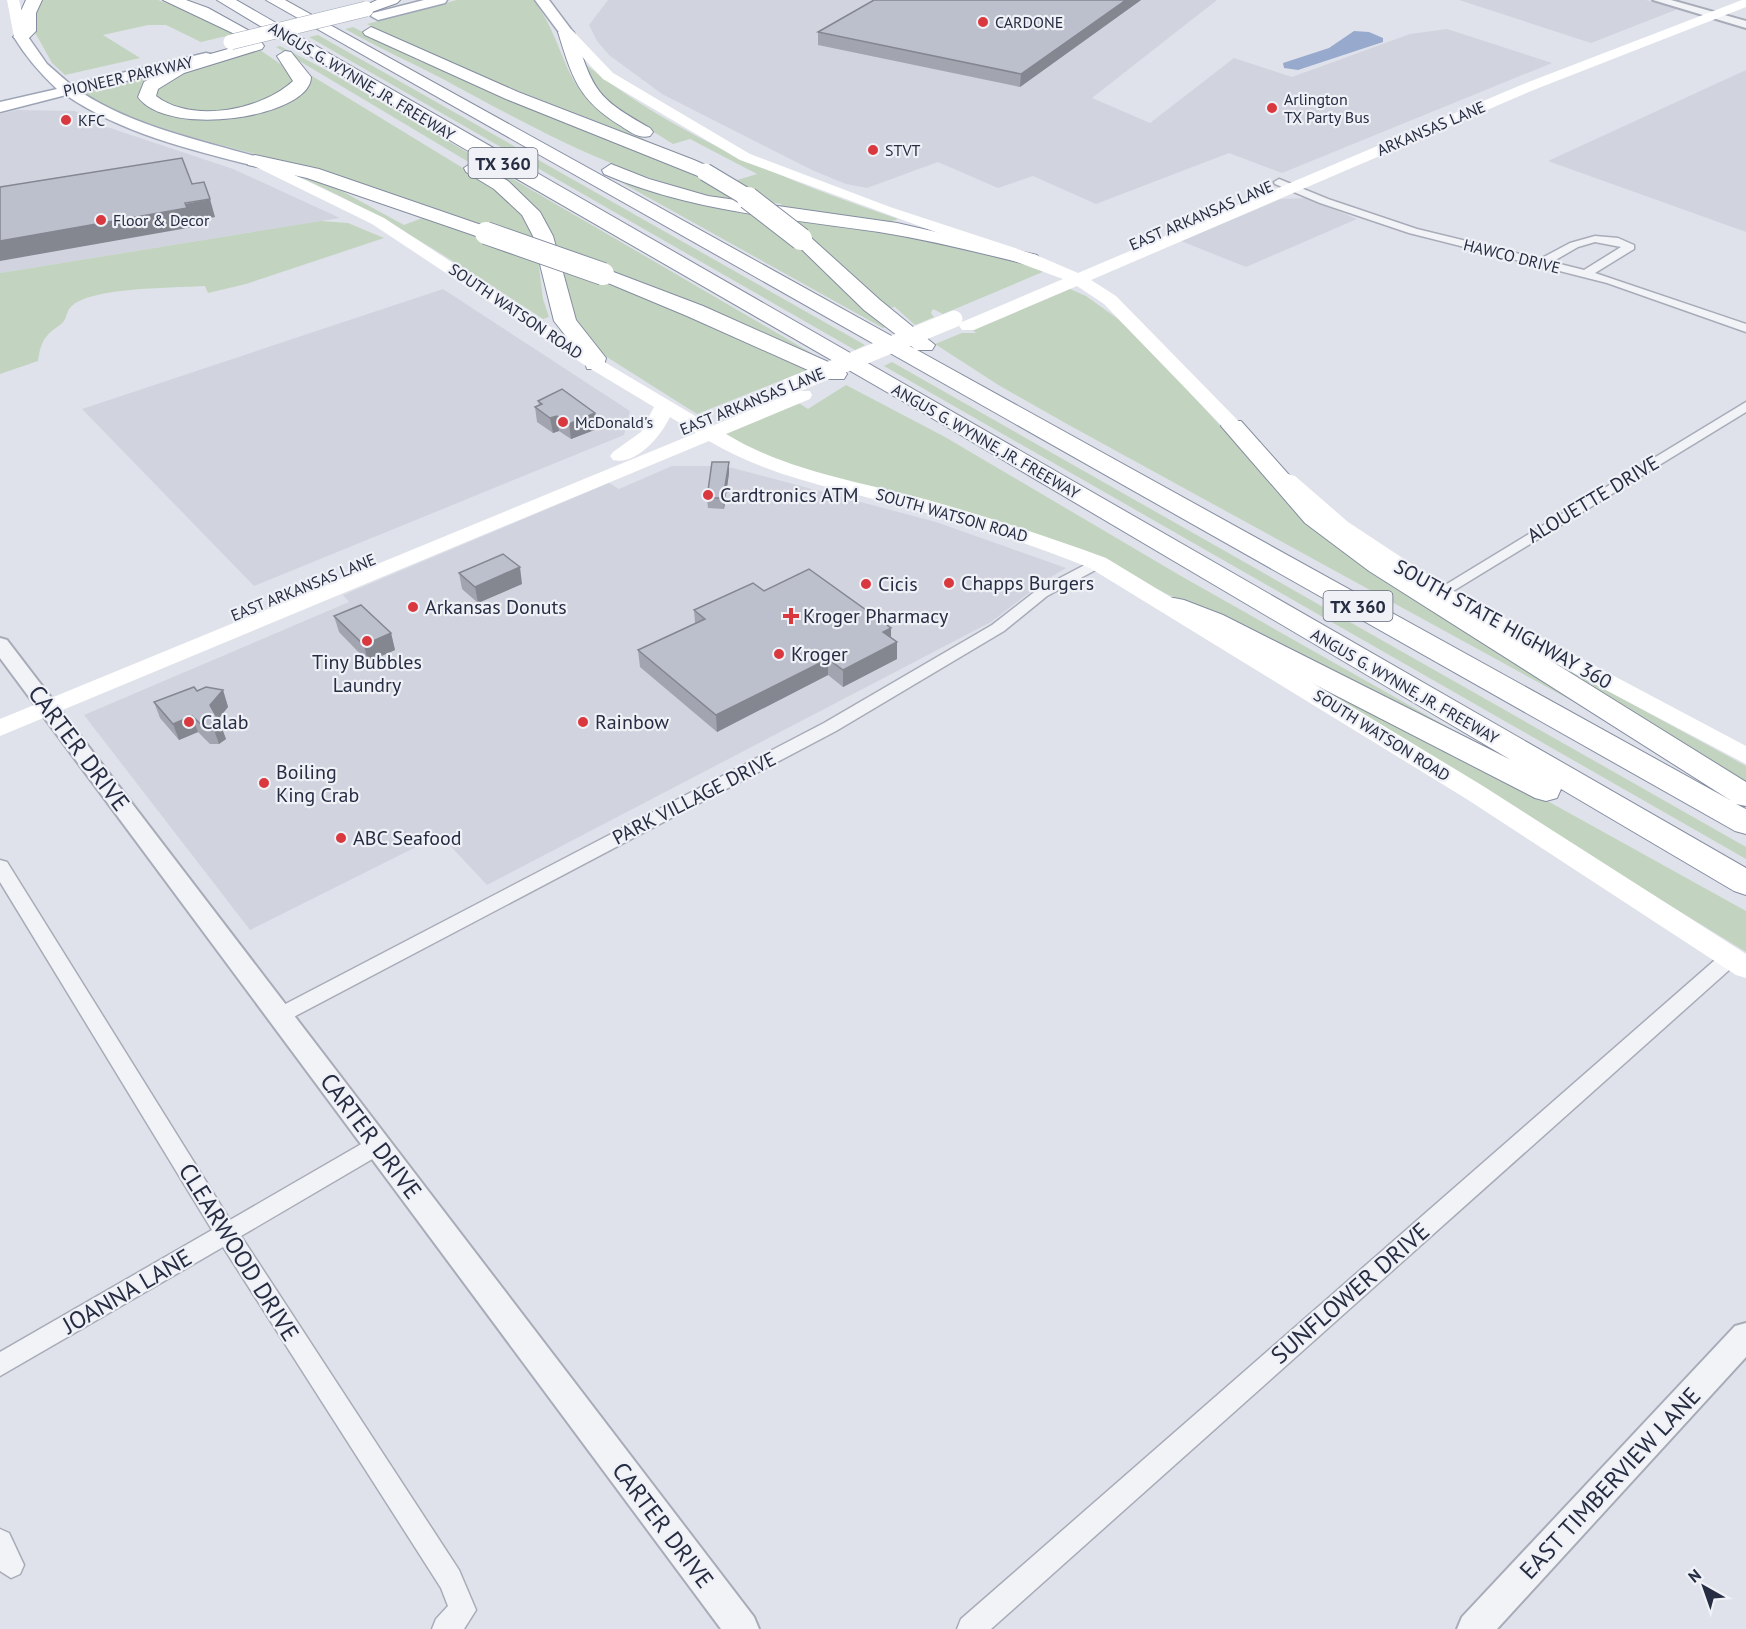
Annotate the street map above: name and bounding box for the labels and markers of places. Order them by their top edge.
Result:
place label: CARDONE [995,12,1063,32]
marker: CARDONE [976,15,990,29]
place label: Arlington TX Party Bus [1284,89,1370,127]
marker: Arlington TX Party Bus [1265,101,1279,115]
place label: KFC [78,110,105,130]
marker: KFC [59,113,73,127]
place label: STVT [885,140,920,160]
marker: STVT [866,143,880,157]
place label: Floor & Decor [113,210,210,230]
marker: Floor & Decor [94,213,108,227]
place label: McDonald's [575,412,653,432]
marker: McDonald's [556,415,570,429]
place label: Cardtronics ATM [720,482,859,508]
marker: Cardtronics ATM [701,488,715,502]
place label: Chapps Burgers [961,570,1094,596]
place label: Cicis [878,571,918,597]
marker: Chapps Burgers [942,576,956,590]
marker: Cicis [859,577,873,591]
place label: Arkansas Donuts [425,594,567,620]
marker: Arkansas Donuts [406,600,420,614]
place label: Kroger Pharmacy [803,603,949,629]
marker: Kroger Pharmacy [784,609,798,623]
marker: Tiny Bubbles Laundry [360,634,374,648]
place label: Kroger [791,641,848,667]
marker: Kroger [772,647,786,661]
place label: Tiny Bubbles Laundry [312,649,422,698]
place label: Calab [201,709,249,735]
place label: Rainbow [595,709,669,735]
marker: Calab [182,715,196,729]
marker: Rainbow [576,715,590,729]
place label: Boiling King Crab [276,759,359,808]
marker: Boiling King Crab [257,776,271,790]
place label: ABC Seafood [353,825,461,851]
marker: ABC Seafood [334,831,348,845]

